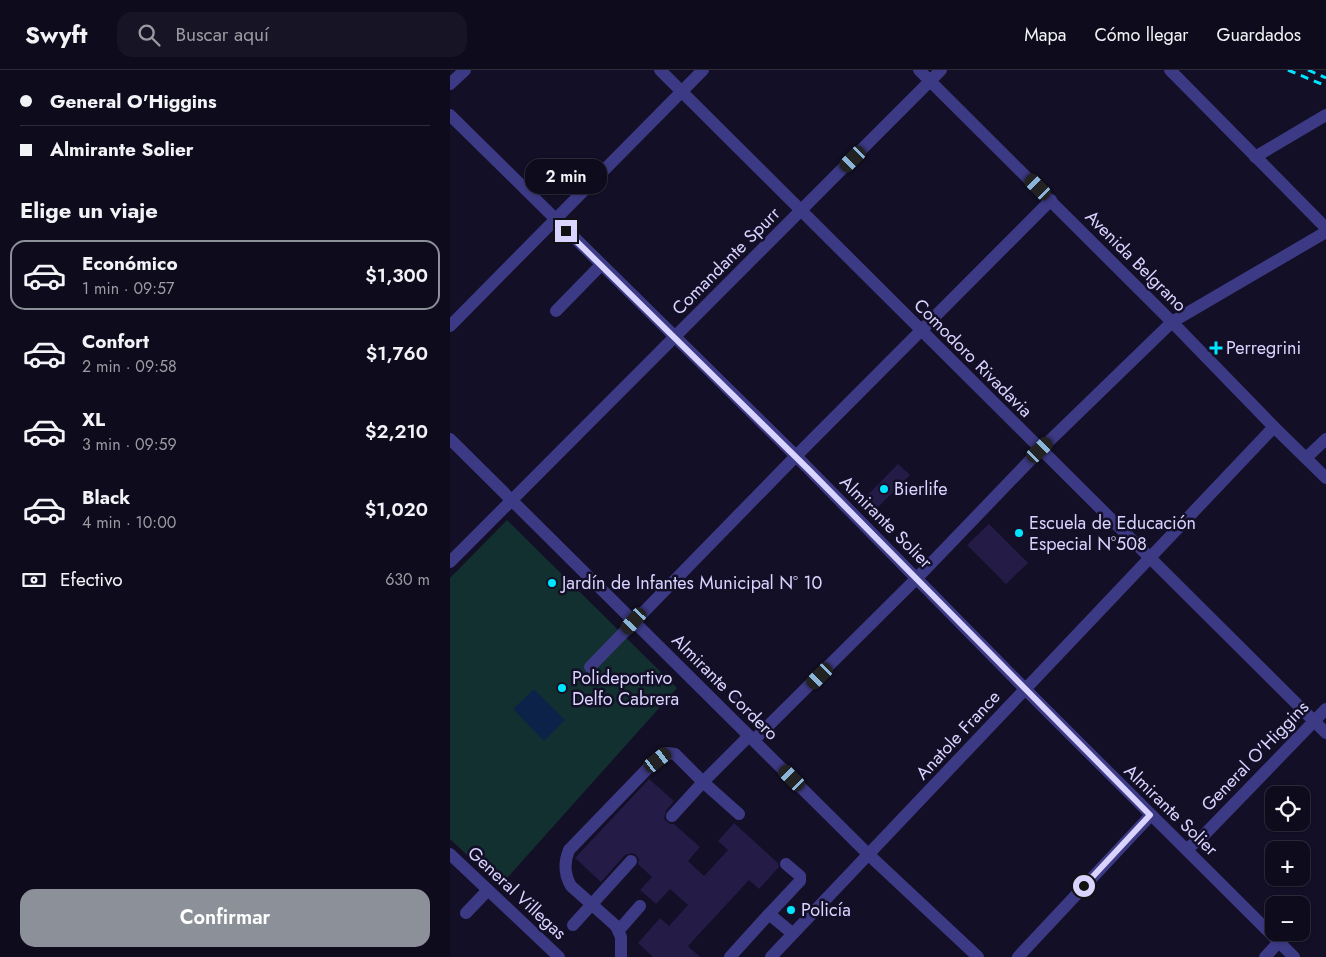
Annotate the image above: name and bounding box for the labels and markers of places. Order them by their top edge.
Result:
place label: Perregrini [1226,335,1301,361]
marker: Perregrini [1210,342,1222,354]
place label: Bierlife [894,476,947,502]
marker: Bierlife [878,483,890,495]
place label: Escuela de Educación Especial N°508 [1029,510,1196,557]
marker: Escuela de Educación Especial N°508 [1013,527,1025,539]
place label: Jardín de Infantes Municipal Nº 10 [560,570,823,596]
marker: Jardín de Infantes Municipal Nº 10 [546,577,558,589]
place label: Polideportivo Delfo Cabrera [572,665,679,712]
marker: Polideportivo Delfo Cabrera [556,682,568,694]
place label: Policía [801,897,851,923]
marker: Policía [785,904,797,916]

